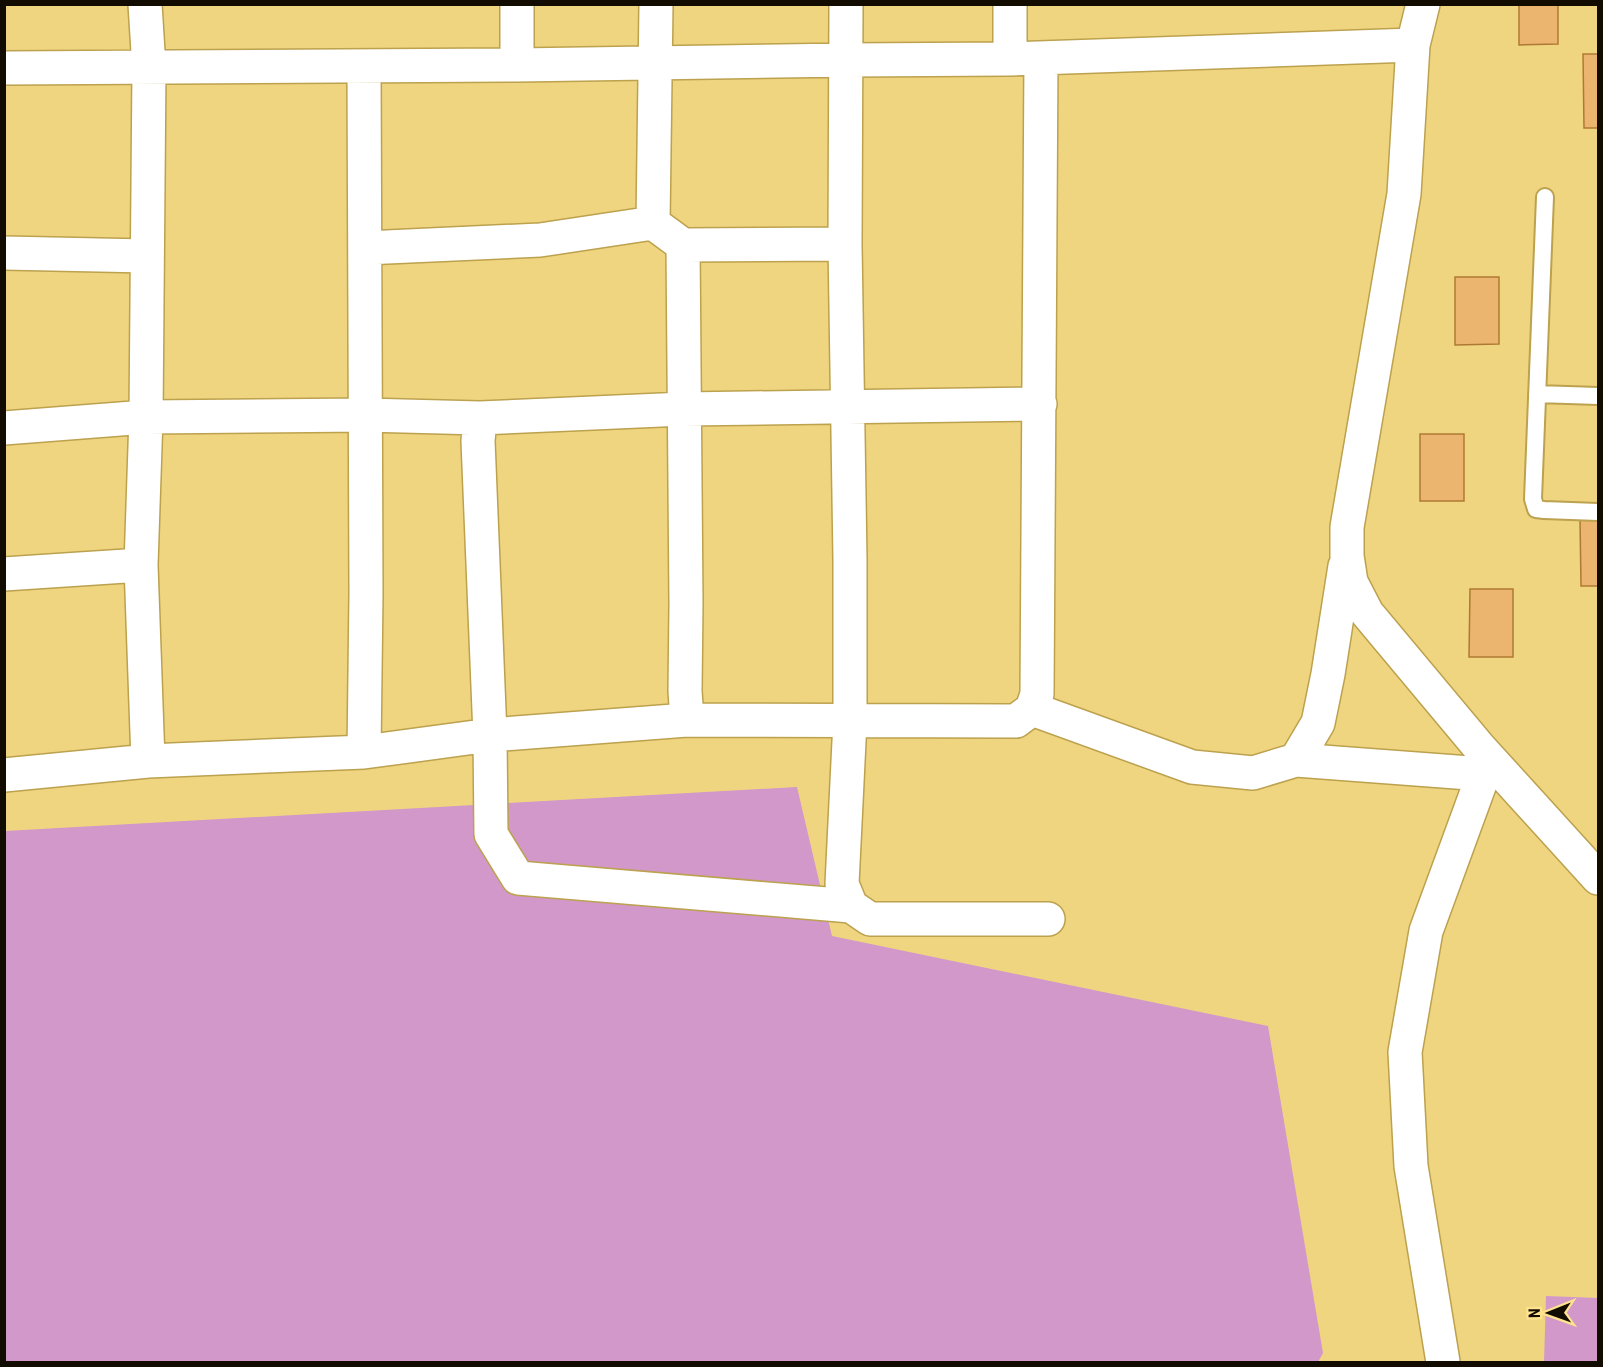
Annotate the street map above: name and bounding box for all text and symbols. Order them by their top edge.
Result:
north arrow [1519,1283,1579,1343]
text: N [1525,1308,1544,1318]

